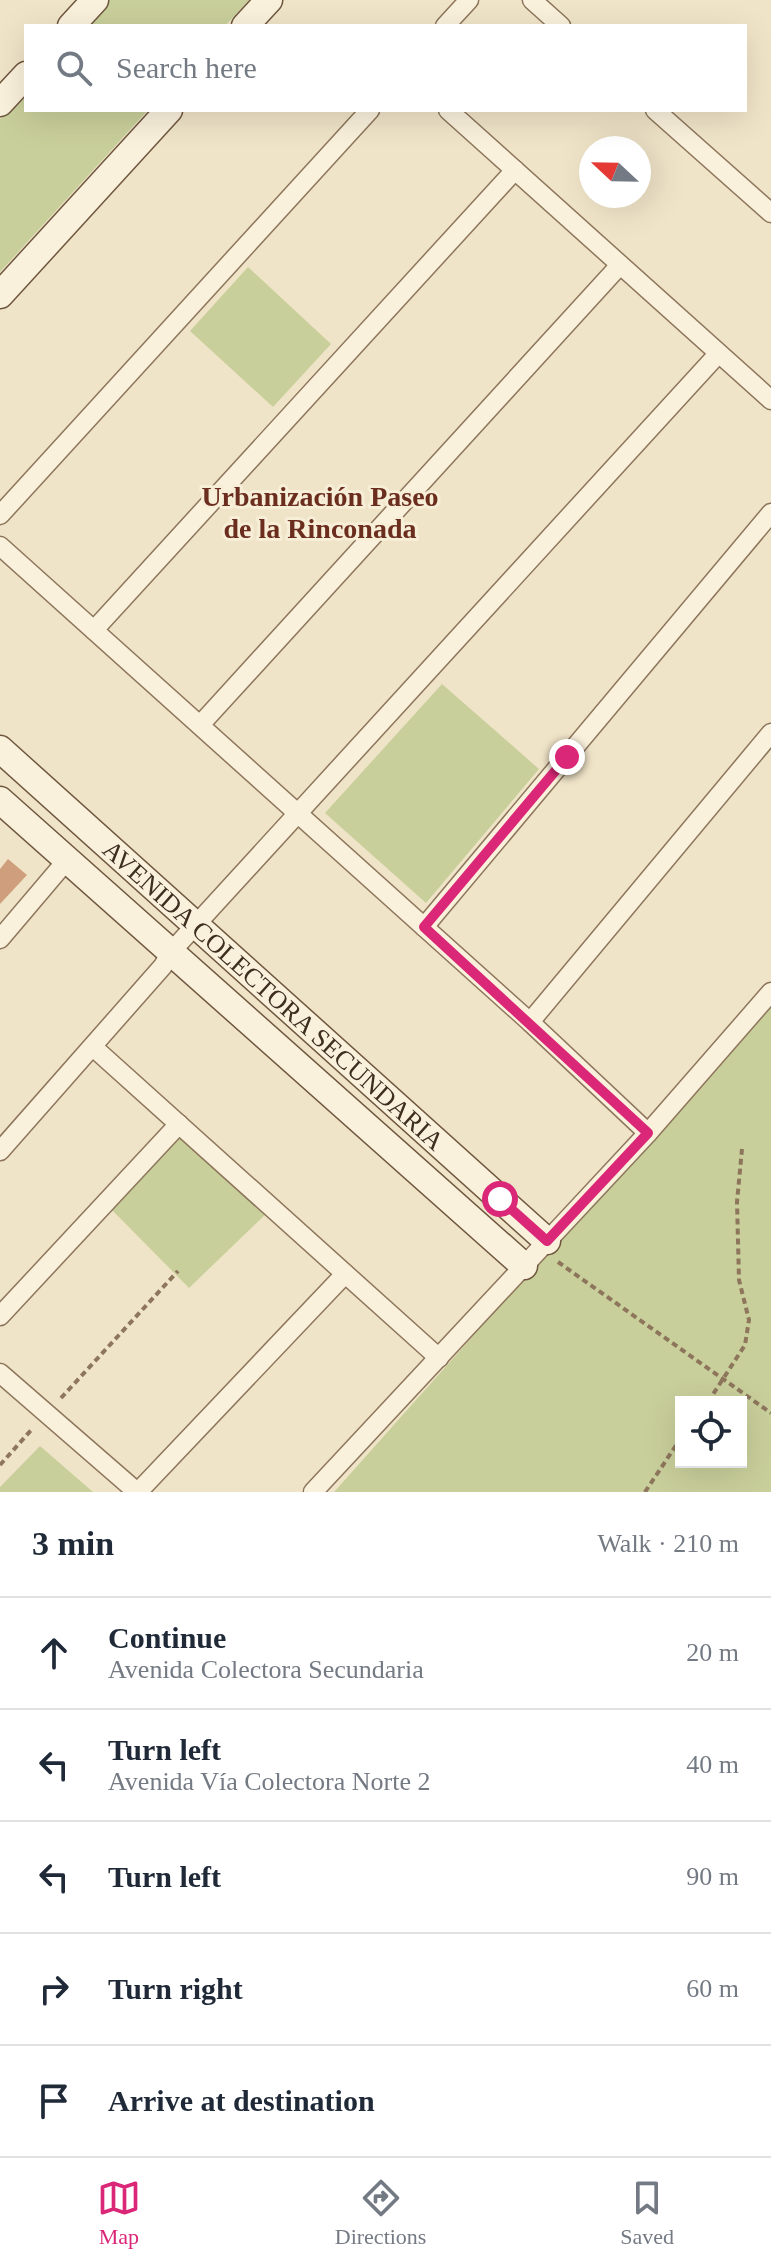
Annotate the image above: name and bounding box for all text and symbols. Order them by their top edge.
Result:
search box [24,24,747,112]
icon: search [52,46,96,90]
text: Search here [116,51,257,84]
north arrow [579,136,651,208]
district label: Urbanización Paseo de la Rinconada [201,481,439,544]
route end [549,739,585,775]
street label: AVENIDA COLECTORA SECUNDARIA [97,834,450,1156]
route start [482,1181,518,1217]
map controls [675,1396,747,1468]
button: locate [675,1396,747,1468]
text: 3 min [32,1525,114,1562]
text: Walk · 210 m [597,1529,739,1558]
text: Continue [108,1621,226,1654]
icon: ahead [32,1631,76,1675]
text: 20 m [686,1638,739,1667]
text: Avenida Colectora Secundaria [108,1655,424,1684]
text: Turn left [108,1733,221,1766]
icon: left [32,1743,76,1787]
text: 40 m [686,1750,739,1779]
text: Avenida Vía Colectora Norte 2 [108,1767,431,1796]
icon: left [32,1855,76,1899]
text: Turn left [108,1860,221,1893]
text: 90 m [686,1862,739,1891]
icon: right [32,1967,76,2011]
text: Turn right [108,1972,243,2005]
text: 60 m [686,1974,739,2003]
icon: arrive [32,2079,76,2123]
text: Arrive at destination [108,2084,375,2117]
tab: Map [97,2176,141,2250]
tab: Directions [335,2176,426,2250]
tab: Saved [620,2176,674,2250]

